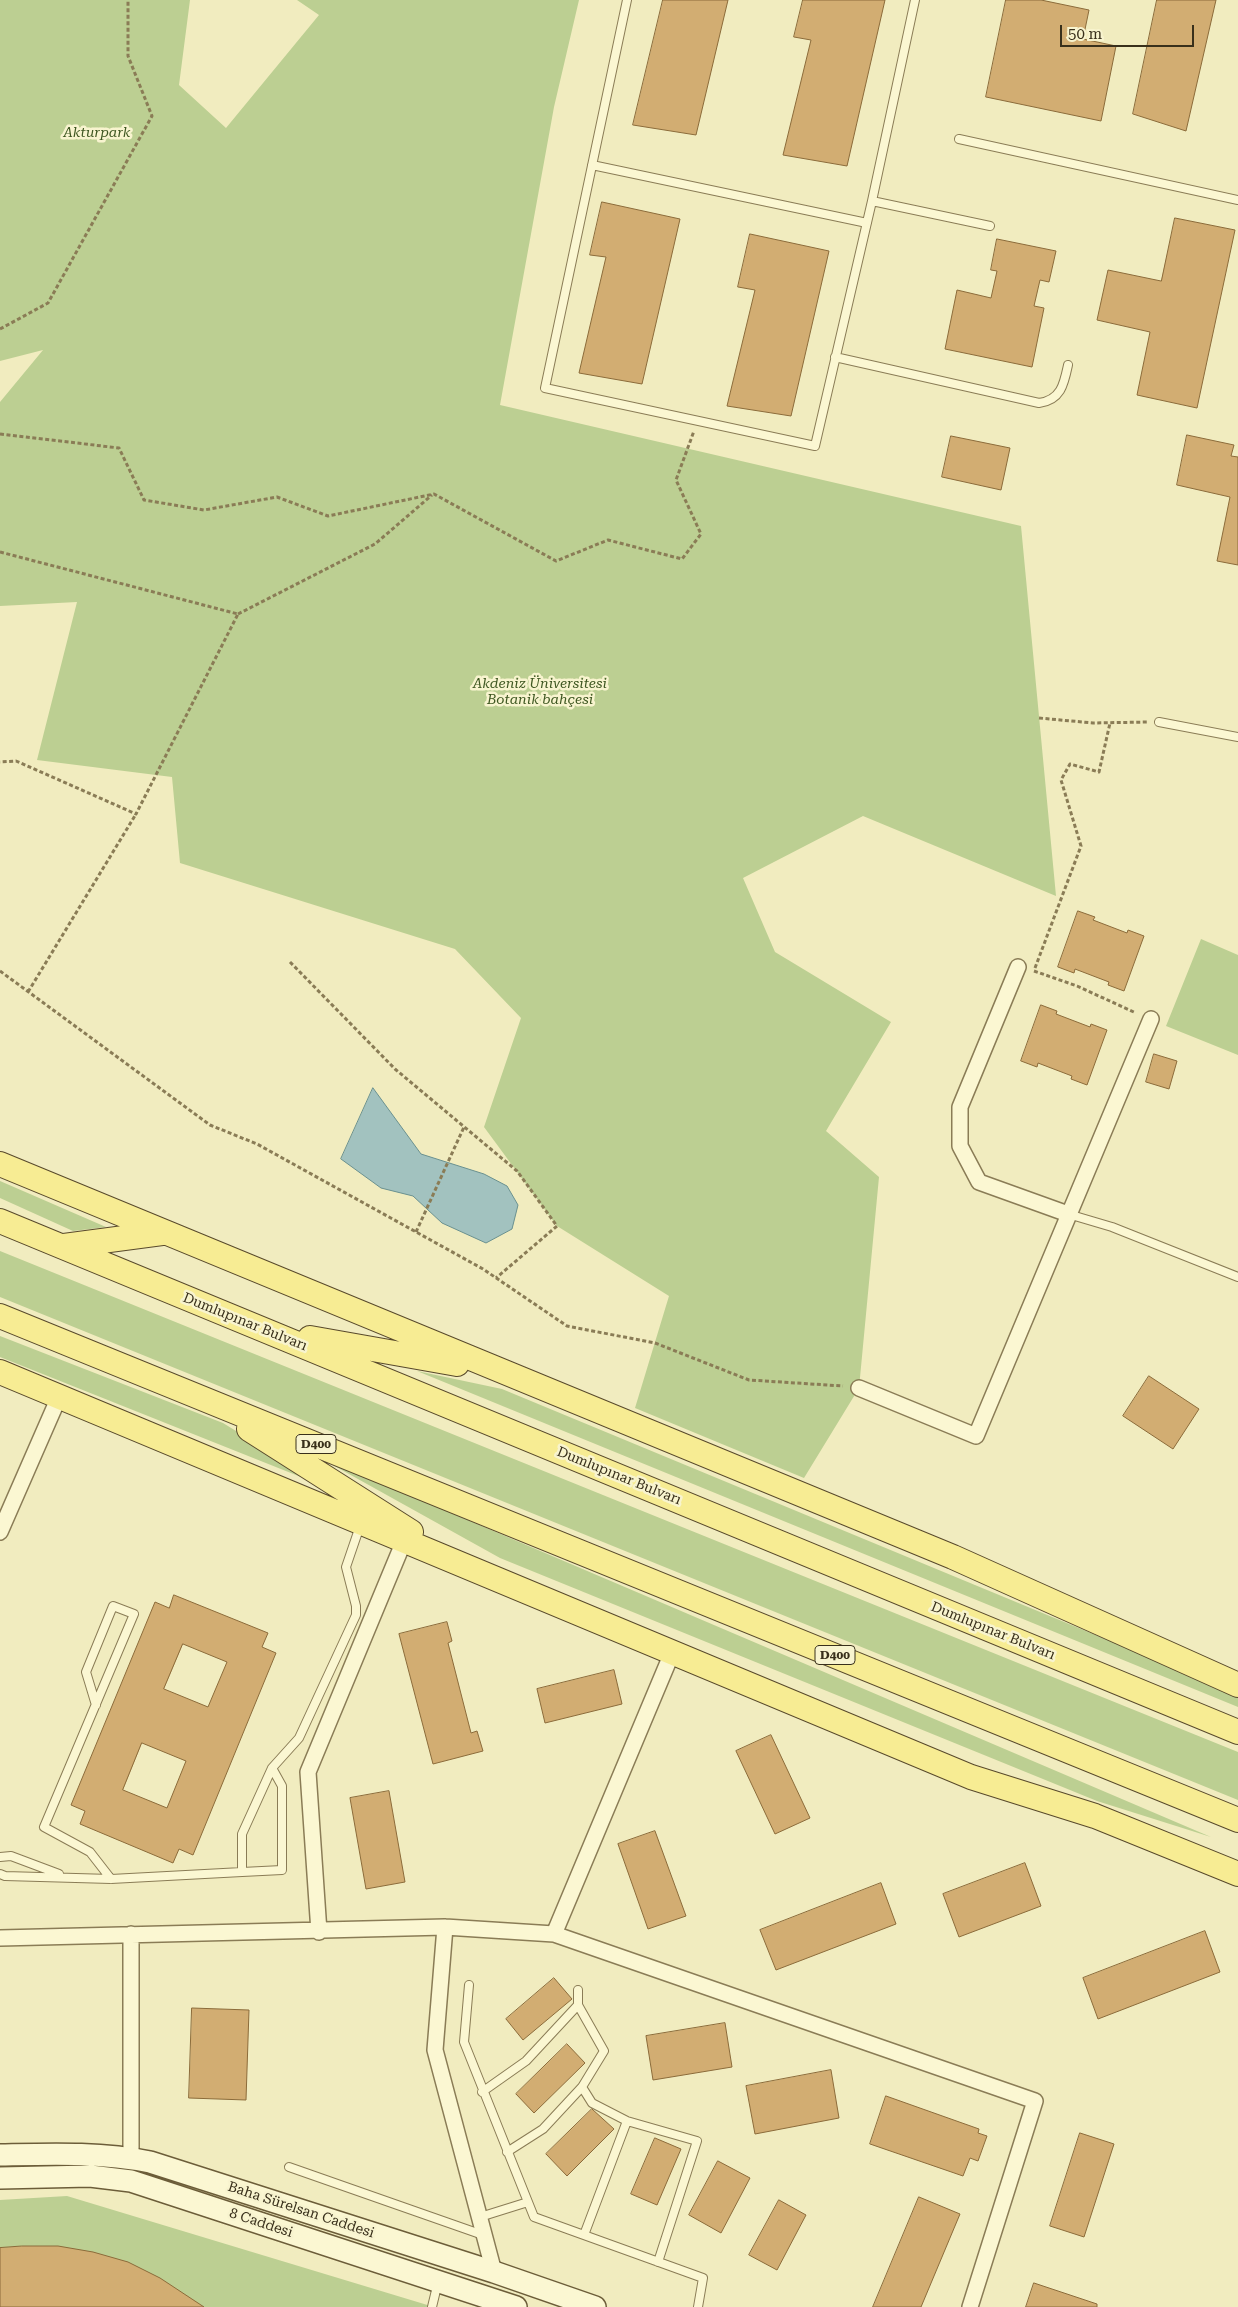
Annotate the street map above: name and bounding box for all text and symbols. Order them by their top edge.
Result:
scale bar [1063,15,1197,47]
text: 50 m [1068,25,1102,43]
park label: Akturpark [64,125,130,141]
park label: Akdeniz Üniversitesi Botanik bahçesi [473,676,607,709]
street label: Dumlupınar Bulvarı [180,1289,310,1355]
road number: D400 [296,1435,336,1454]
street label: Dumlupınar Bulvarı [554,1443,684,1509]
street label: Dumlupınar Bulvarı [928,1598,1058,1664]
road number: D400 [815,1646,855,1664]
street label: Baha Sürelsan Caddesi [226,2178,376,2242]
street label: 8 Caddesi [227,2205,295,2241]

